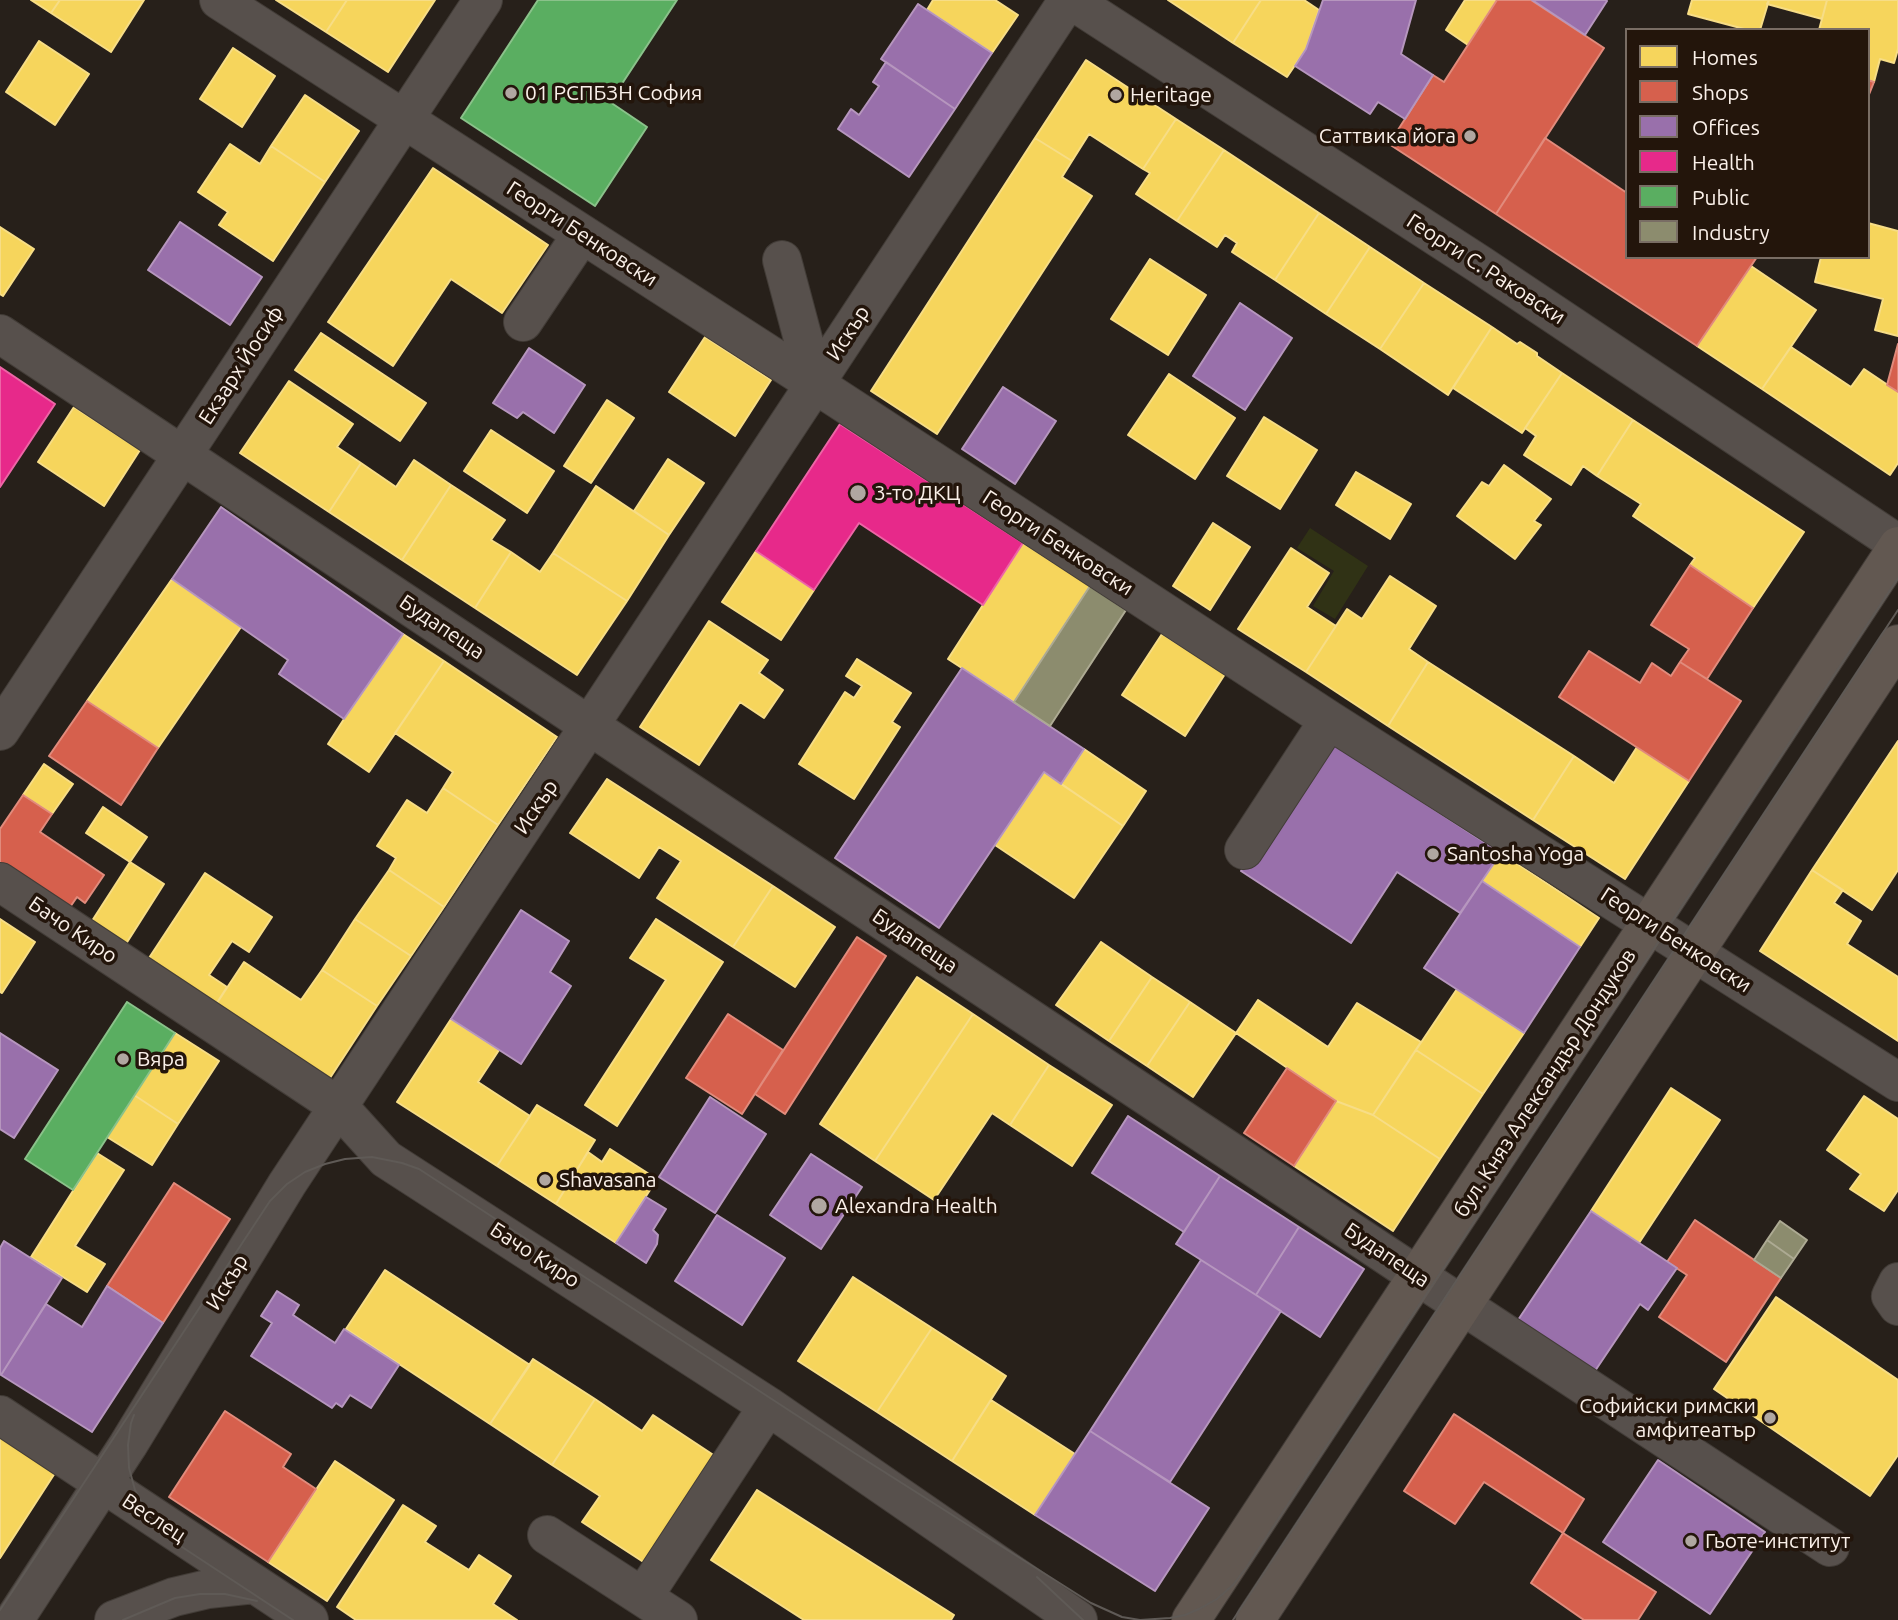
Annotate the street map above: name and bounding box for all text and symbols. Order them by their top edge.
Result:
legend [1625,28,1870,259]
text: Homes [1692,45,1758,69]
place label: 01 РСПБЗН София [525,80,702,106]
text: Shops [1692,80,1749,104]
place label: Heritage [1130,82,1212,108]
marker: 01 РСПБЗН София [503,85,519,101]
marker: Heritage [1108,87,1124,103]
text: Offices [1692,115,1760,139]
place label: Саттвика йога [1319,123,1456,149]
marker: Саттвика йога [1462,128,1478,144]
text: Health [1692,150,1755,174]
street label: Георги Бенковски [502,176,662,292]
text: Public [1692,185,1749,209]
street label: Георги С. Раковски [1402,208,1570,330]
text: Industry [1692,220,1770,244]
street label: Екзарх Йосиф [193,301,289,429]
street label: Искър [821,301,875,365]
place label: 3-то ДКЦ [874,480,961,506]
marker: 3-то ДКЦ [848,483,868,503]
street label: Георги Бенковски [978,485,1138,601]
street label: Будапеща [395,589,489,665]
street label: Искър [509,775,563,839]
place label: Santosha Yoga [1447,841,1584,867]
marker: Santosha Yoga [1425,846,1441,862]
street label: Георги Бенковски [1596,882,1756,998]
street label: Бачо Киро [24,891,122,969]
street label: Будапеща [868,903,962,979]
street label: бул. Княз Александър Дондуков [1449,944,1641,1222]
place label: Вяра [137,1046,185,1072]
marker: Вяра [115,1051,131,1067]
place label: Shavasana [559,1167,656,1193]
marker: Shavasana [537,1172,553,1188]
place label: Alexandra Health [835,1193,998,1219]
marker: Alexandra Health [809,1196,829,1216]
street label: Бачо Киро [486,1217,584,1293]
street label: Будапеща [1340,1217,1434,1293]
street label: Искър [201,1250,253,1314]
place label: Софийски римски амфитеатър [1579,1393,1756,1443]
marker: Софийски римски амфитеатър [1762,1410,1778,1426]
street label: Веслец [117,1488,191,1548]
place label: Гьоте-институт [1705,1528,1850,1554]
marker: Гьоте-институт [1683,1533,1699,1549]

